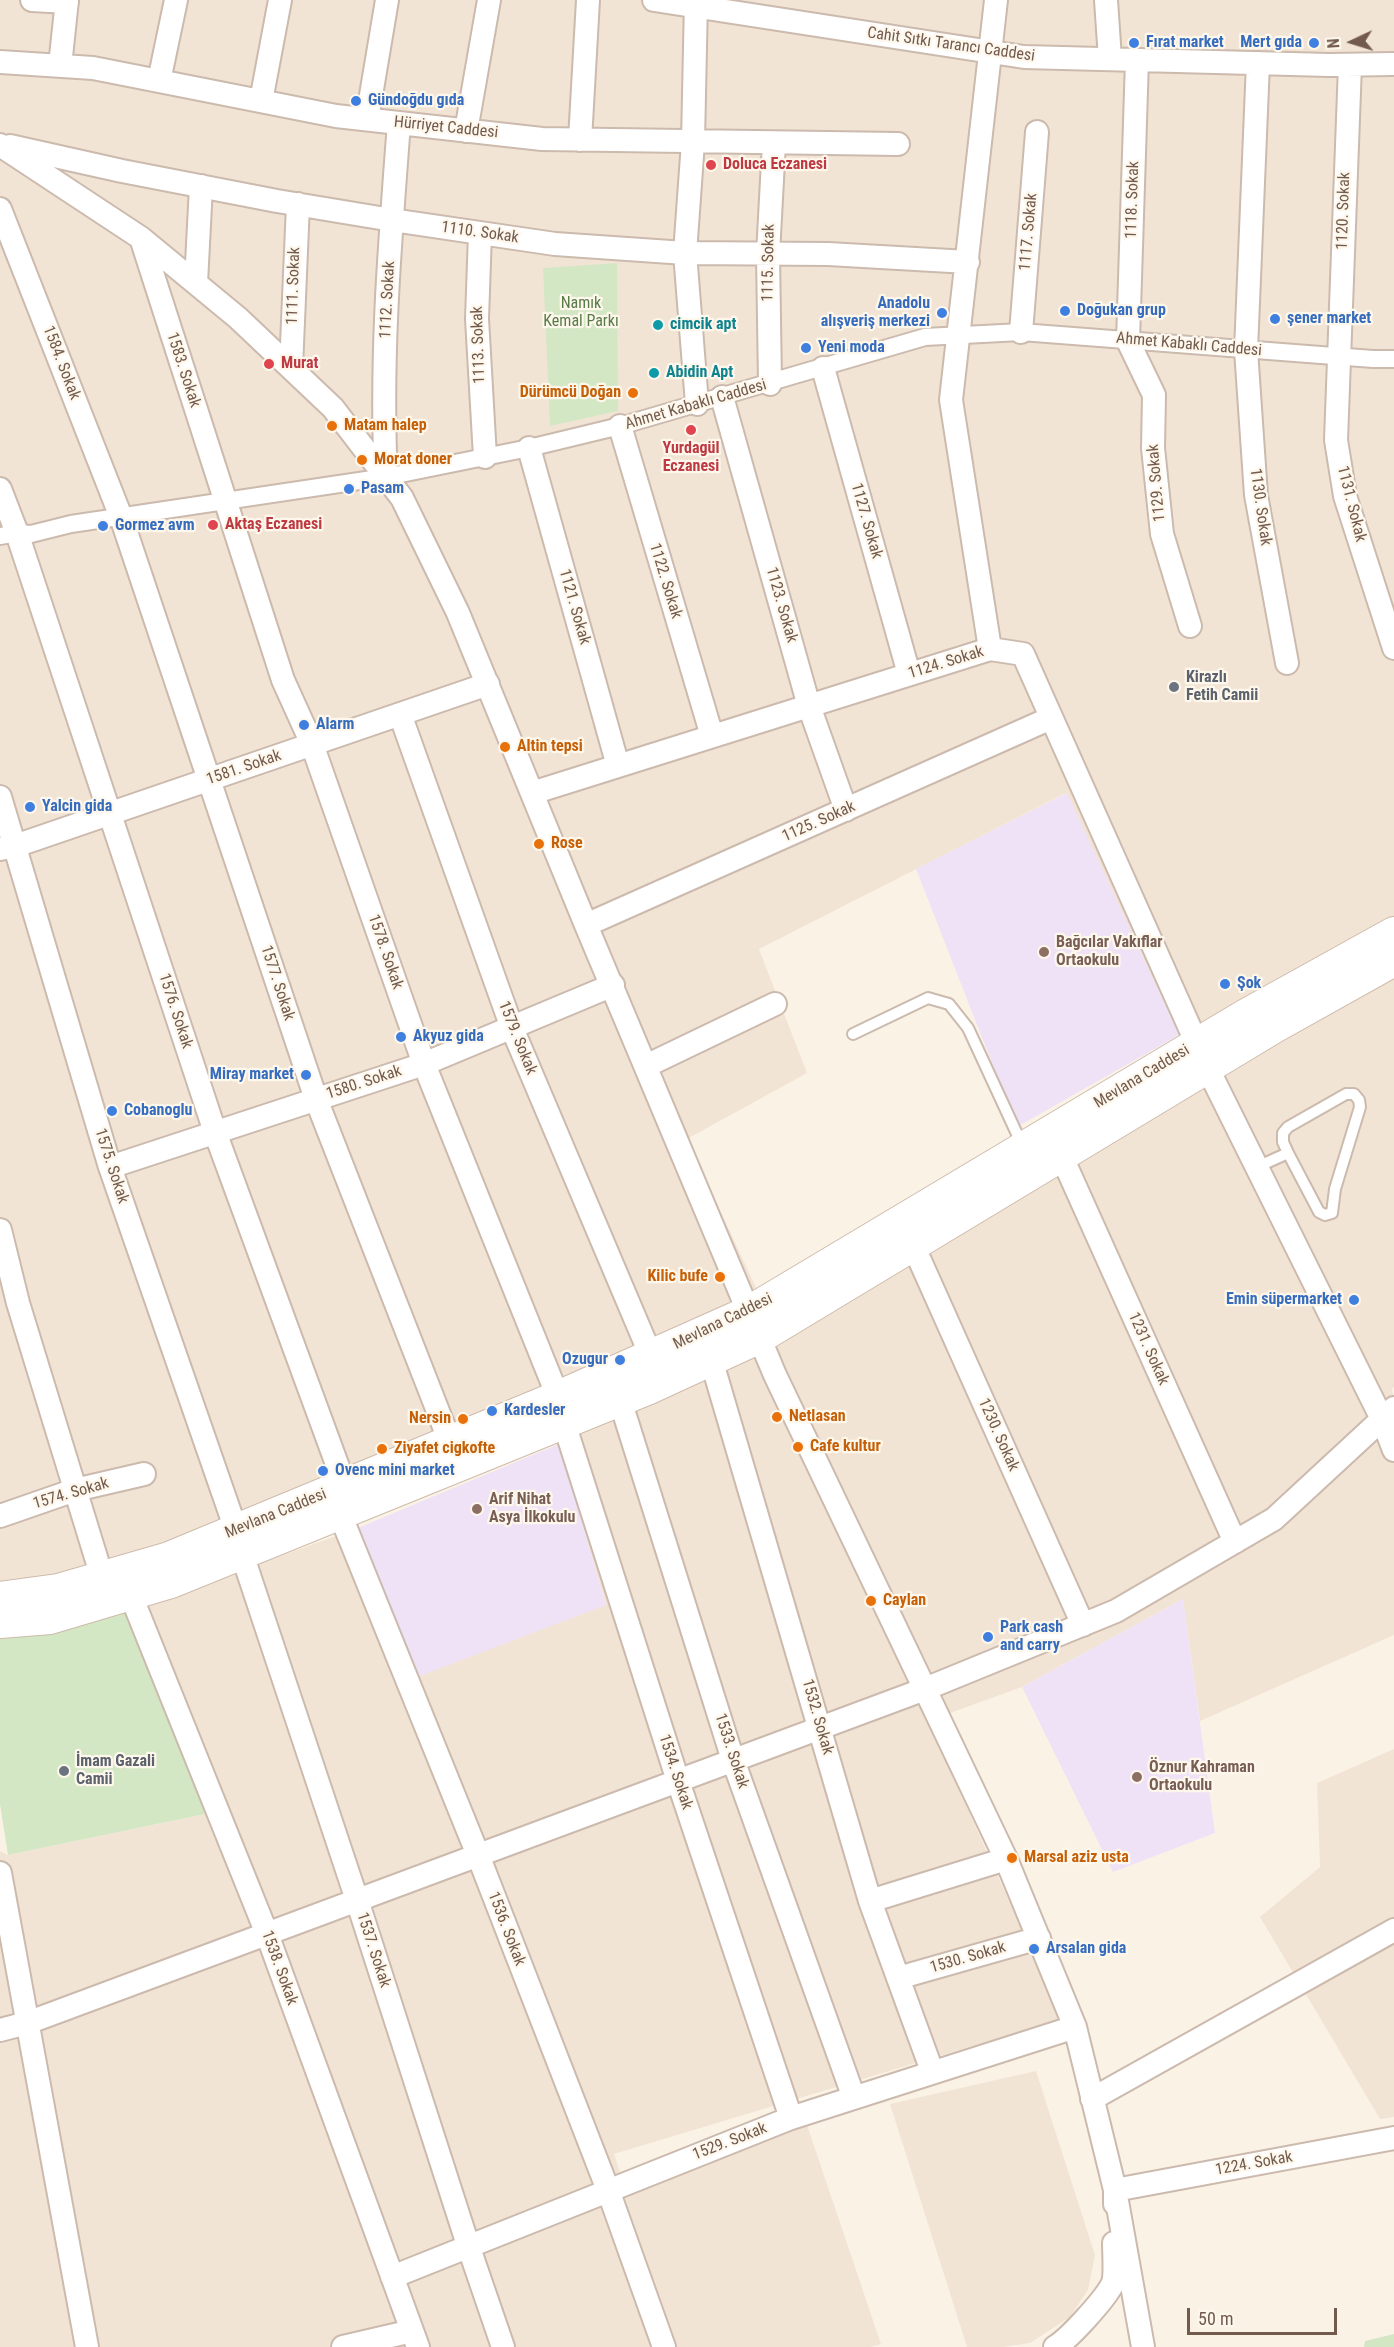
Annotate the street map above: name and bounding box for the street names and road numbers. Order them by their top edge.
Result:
street label: Cahit Sıtkı Tarancı Caddesi [866,24,1036,66]
street label: Hürriyet Caddesi [393,113,499,143]
street label: 1118. Sokak [1122,161,1144,239]
street label: 1120. Sokak [1333,172,1355,250]
street label: 1117. Sokak [1016,192,1042,272]
street label: 1110. Sokak [440,218,520,248]
street label: 1115. Sokak [759,224,779,302]
street label: 1111. Sokak [283,247,305,325]
street label: 1112. Sokak [376,261,400,339]
street label: 1113. Sokak [468,306,490,384]
street label: 1584. Sokak [38,323,84,403]
street label: Ahmet Kabaklı Caddesi [1115,329,1263,361]
street label: 1583. Sokak [162,330,204,410]
street label: Ahmet Kabaklı Caddesi [623,376,769,434]
street label: 1129. Sokak [1144,443,1170,523]
street label: 1131. Sokak [1332,464,1370,544]
street label: 1130. Sokak [1245,467,1275,547]
street label: 1127. Sokak [846,481,886,561]
street label: 1122. Sokak [644,541,686,621]
street label: 1123. Sokak [761,565,801,645]
street label: 1121. Sokak [554,567,594,647]
street label: 1124. Sokak [906,642,986,684]
street label: 1581. Sokak [204,746,284,790]
street label: 1125. Sokak [780,797,858,847]
street label: 1578. Sokak [363,912,407,992]
street label: 1577. Sokak [256,943,298,1023]
street label: 1576. Sokak [154,971,196,1051]
street label: 1579. Sokak [494,998,540,1078]
street label: Mevlana Caddesi [1091,1041,1193,1113]
street label: 1580. Sokak [324,1062,404,1104]
street label: 1575. Sokak [90,1126,132,1206]
street label: Mevlana Caddesi [670,1290,776,1354]
street label: 1231. Sokak [1123,1310,1173,1388]
street label: 1230. Sokak [973,1396,1023,1474]
street label: 1574. Sokak [31,1474,111,1514]
street label: Mevlana Caddesi [222,1485,330,1543]
street label: 1532. Sokak [797,1677,837,1757]
street label: 1533. Sokak [710,1711,752,1791]
street label: 1534. Sokak [654,1732,696,1812]
street label: 1536. Sokak [483,1889,529,1969]
street label: 1537. Sokak [352,1910,394,1990]
street label: 1538. Sokak [257,1928,301,2008]
street label: 1530. Sokak [928,1938,1008,1978]
street label: 1529. Sokak [690,2119,770,2165]
street label: 1224. Sokak [1214,2148,1294,2180]

